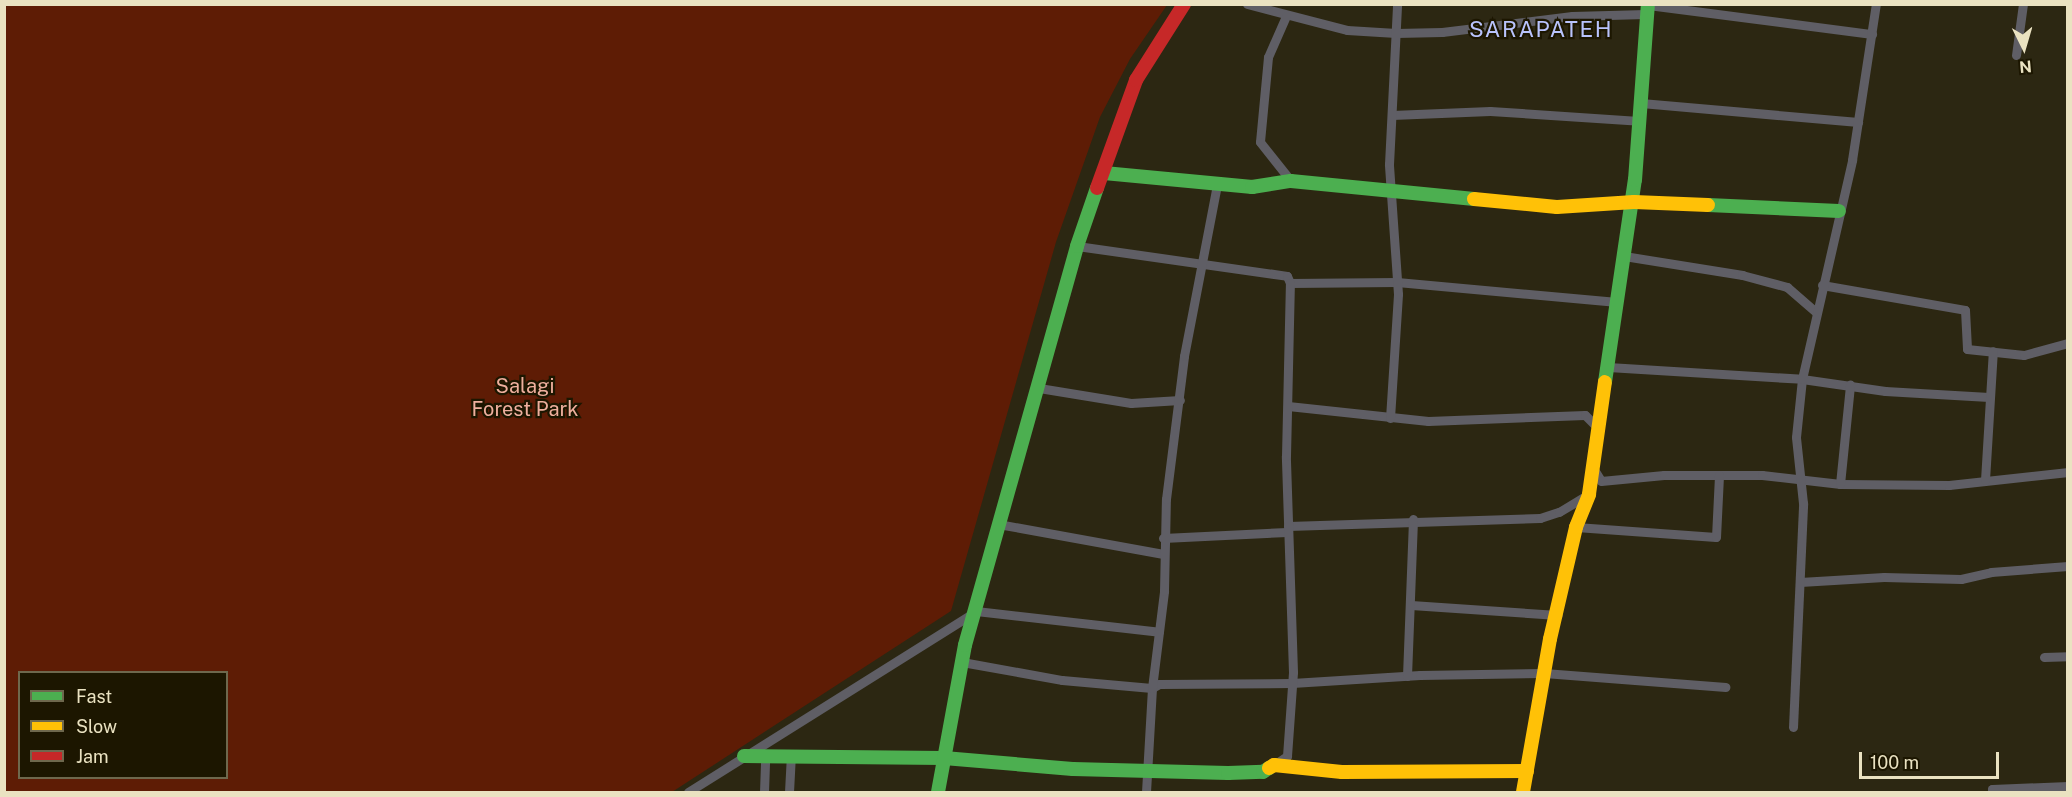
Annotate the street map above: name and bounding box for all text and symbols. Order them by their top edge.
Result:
district label: SARAPATEH [1469,17,1613,43]
north arrow [1994,18,2054,78]
text: N [2019,56,2033,76]
park label: Salagi Forest Park [472,374,578,421]
legend [18,671,228,779]
text: Fast [76,686,112,707]
text: Slow [76,716,117,737]
scale bar [1862,740,2002,778]
text: Jam [76,746,109,767]
text: 100 m [1870,752,1919,773]

